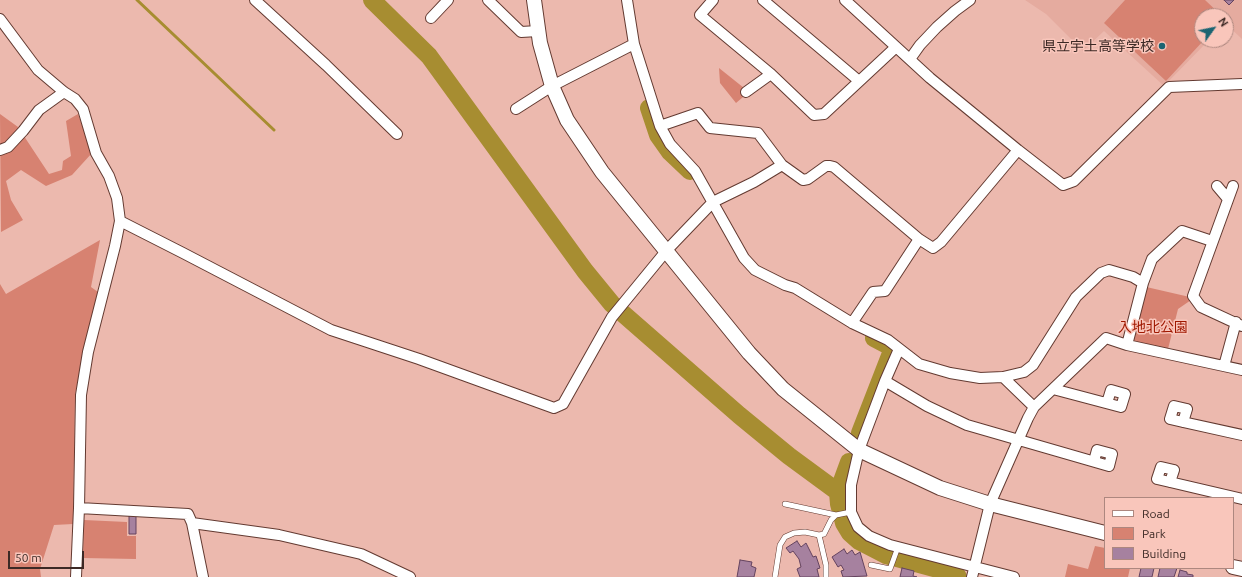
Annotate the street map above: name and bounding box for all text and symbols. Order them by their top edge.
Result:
north arrow [1194,8,1234,48]
text: N [1216,15,1230,29]
place label: 県立宇土高等学校 [1042,38,1154,54]
marker: 県立宇土高等学校 [1157,41,1167,51]
park label: 入地北公園 [1118,319,1188,335]
legend [1104,497,1234,569]
text: Road [1142,507,1170,520]
text: Park [1142,527,1166,540]
scale bar [10,543,86,569]
text: Building [1142,547,1186,560]
text: 50 m [15,551,42,564]

